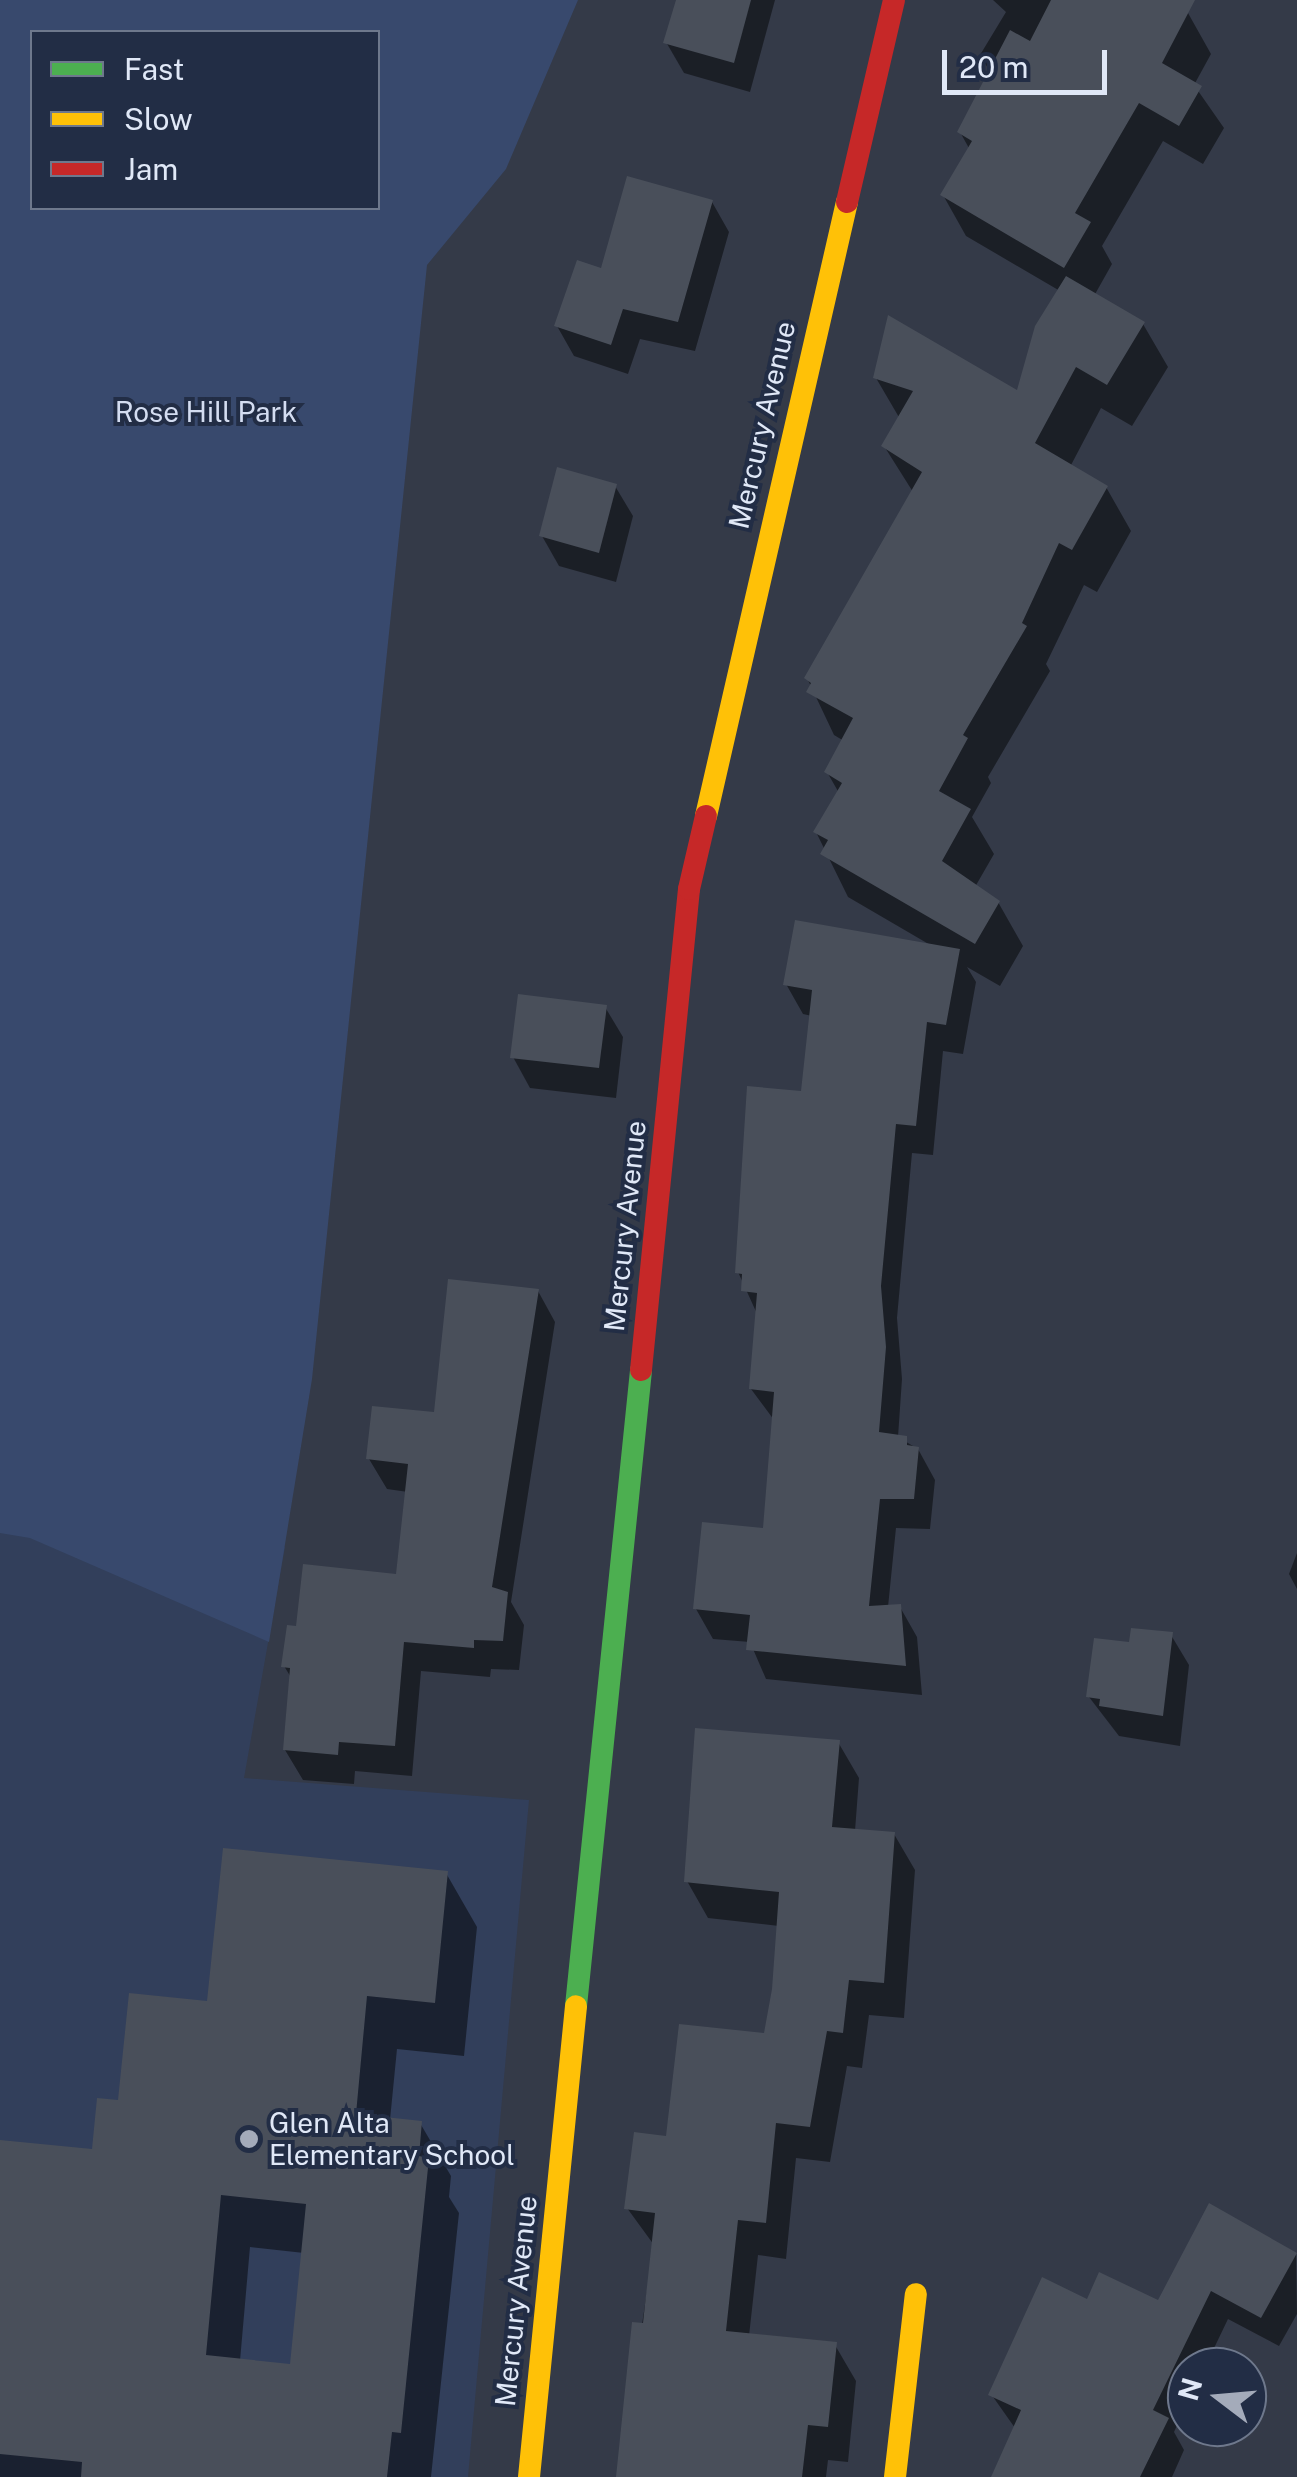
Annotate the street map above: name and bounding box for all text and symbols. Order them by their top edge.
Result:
legend [30,30,380,210]
scale bar [947,30,1112,92]
text: 20 m [959,49,1028,85]
text: Fast [124,51,184,87]
text: Slow [124,101,193,137]
text: Jam [124,151,178,187]
street label: Mercury Avenue [722,318,802,532]
park label: Rose Hill Park [115,395,297,429]
street label: Mercury Avenue [597,1119,653,1333]
place label: Glen Alta Elementary School [269,2106,515,2172]
marker: Glen Alta Elementary School [238,2128,260,2150]
street label: Mercury Avenue [488,2194,544,2408]
north arrow [1167,2347,1267,2447]
text: N [1171,2374,1208,2404]

